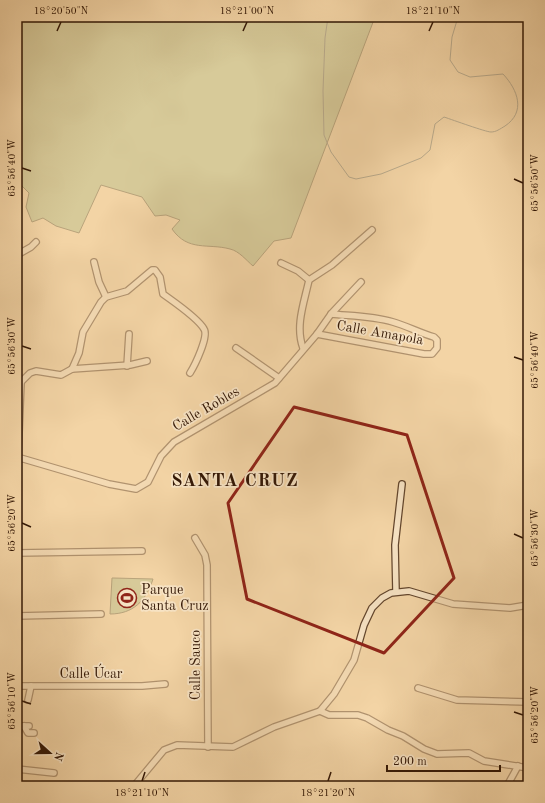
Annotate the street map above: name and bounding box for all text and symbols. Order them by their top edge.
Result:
text: 18°20'50"N [34,6,89,16]
text: 18°21'00"N [220,6,275,16]
text: 18°21'10"N [406,6,461,16]
text: 65°56'40"W [7,139,17,197]
text: 65°56'50"W [530,154,540,212]
text: 65°56'30"W [7,317,17,375]
street label: Calle Amapola [336,318,425,348]
text: 65°56'40"W [530,331,540,389]
street label: Calle Robles [170,384,242,434]
district label: SANTA CRUZ [171,472,299,490]
text: 65°56'20"W [7,494,17,552]
text: 65°56'30"W [530,509,540,567]
place label: Parque Santa Cruz [141,583,209,613]
sports icon: Parque Santa Cruz [116,587,138,609]
street label: Calle Sauco [189,630,203,700]
street label: Calle Úcar [59,663,123,681]
text: 65°56'10"W [7,672,17,730]
text: 65°56'20"W [530,686,540,744]
north arrow [30,733,70,773]
scale bar [387,747,500,773]
text: N [51,750,65,762]
text: 200 m [393,756,427,768]
text: 18°21'10"N [115,788,170,798]
text: 18°21'20"N [301,788,356,798]

